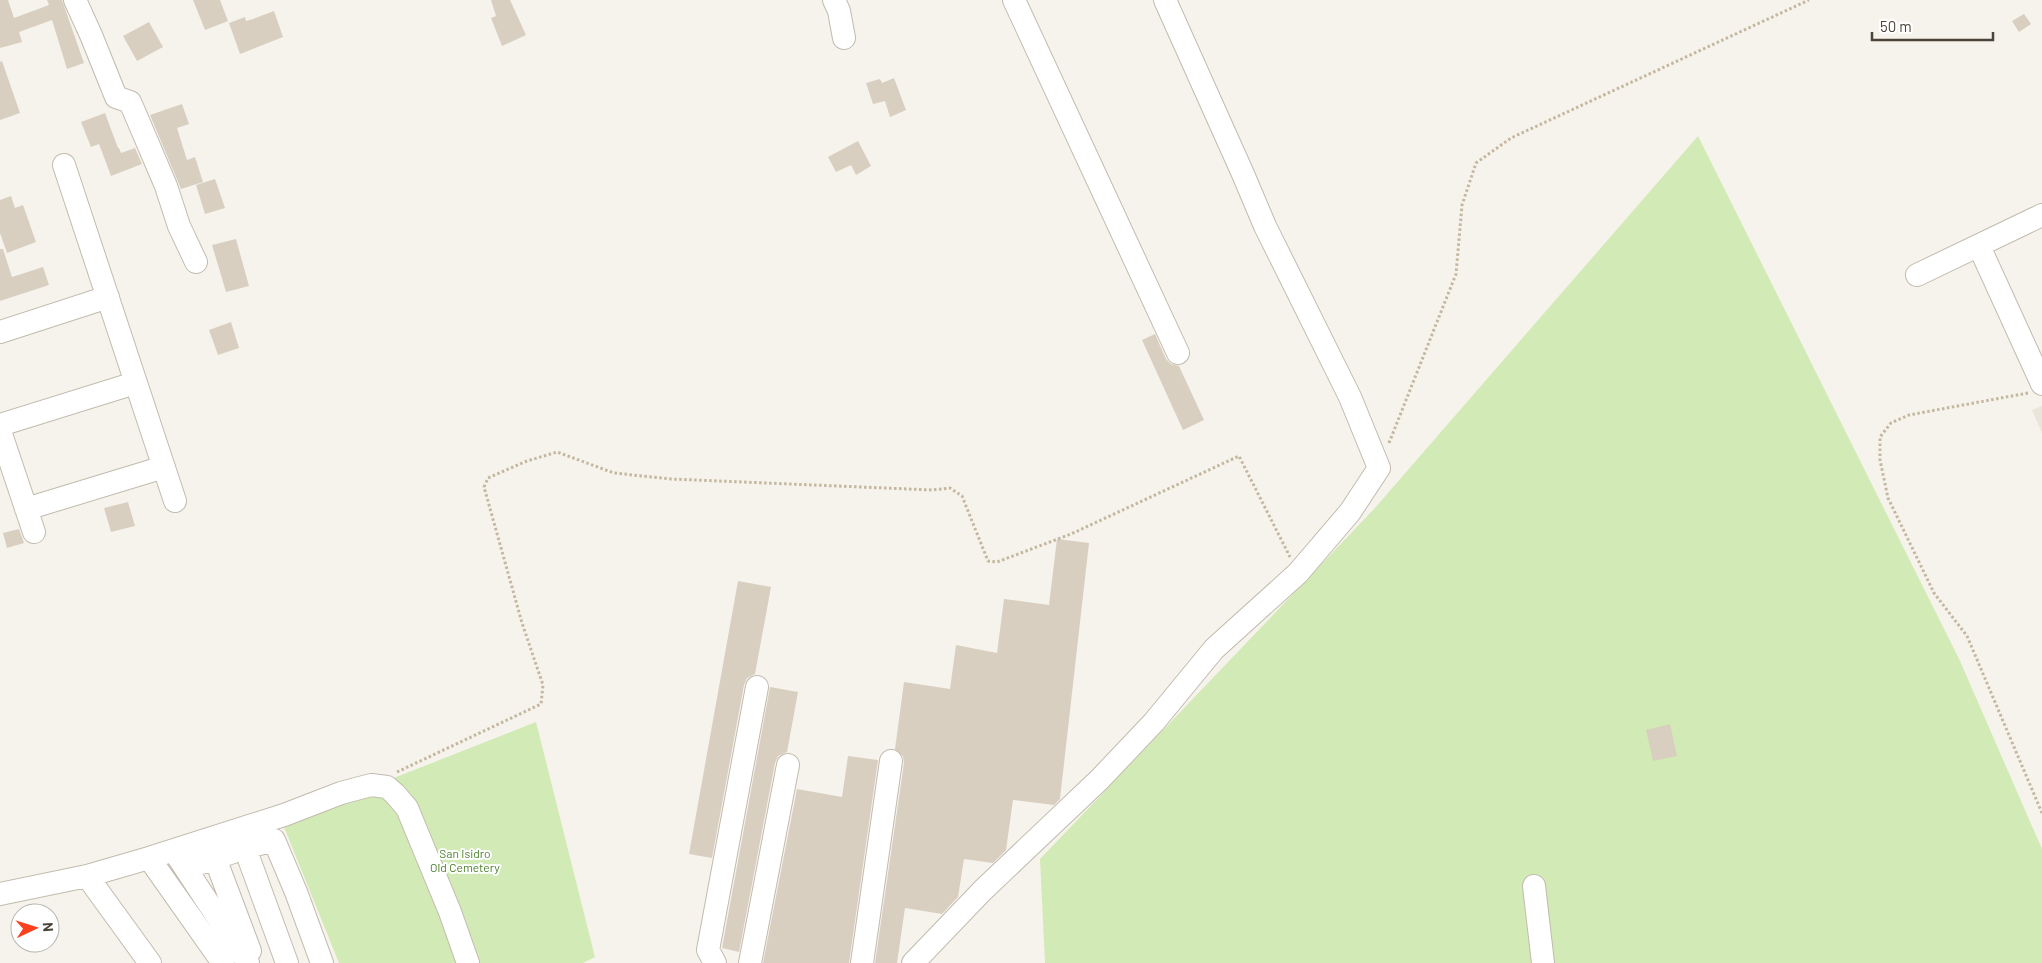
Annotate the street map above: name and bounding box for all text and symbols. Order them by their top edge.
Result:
scale bar [1872,10,1993,42]
text: 50 m [1880,17,1912,35]
park label: San Isidro Old Cemetery [430,846,500,874]
north arrow [10,903,60,953]
text: N [40,922,57,932]

